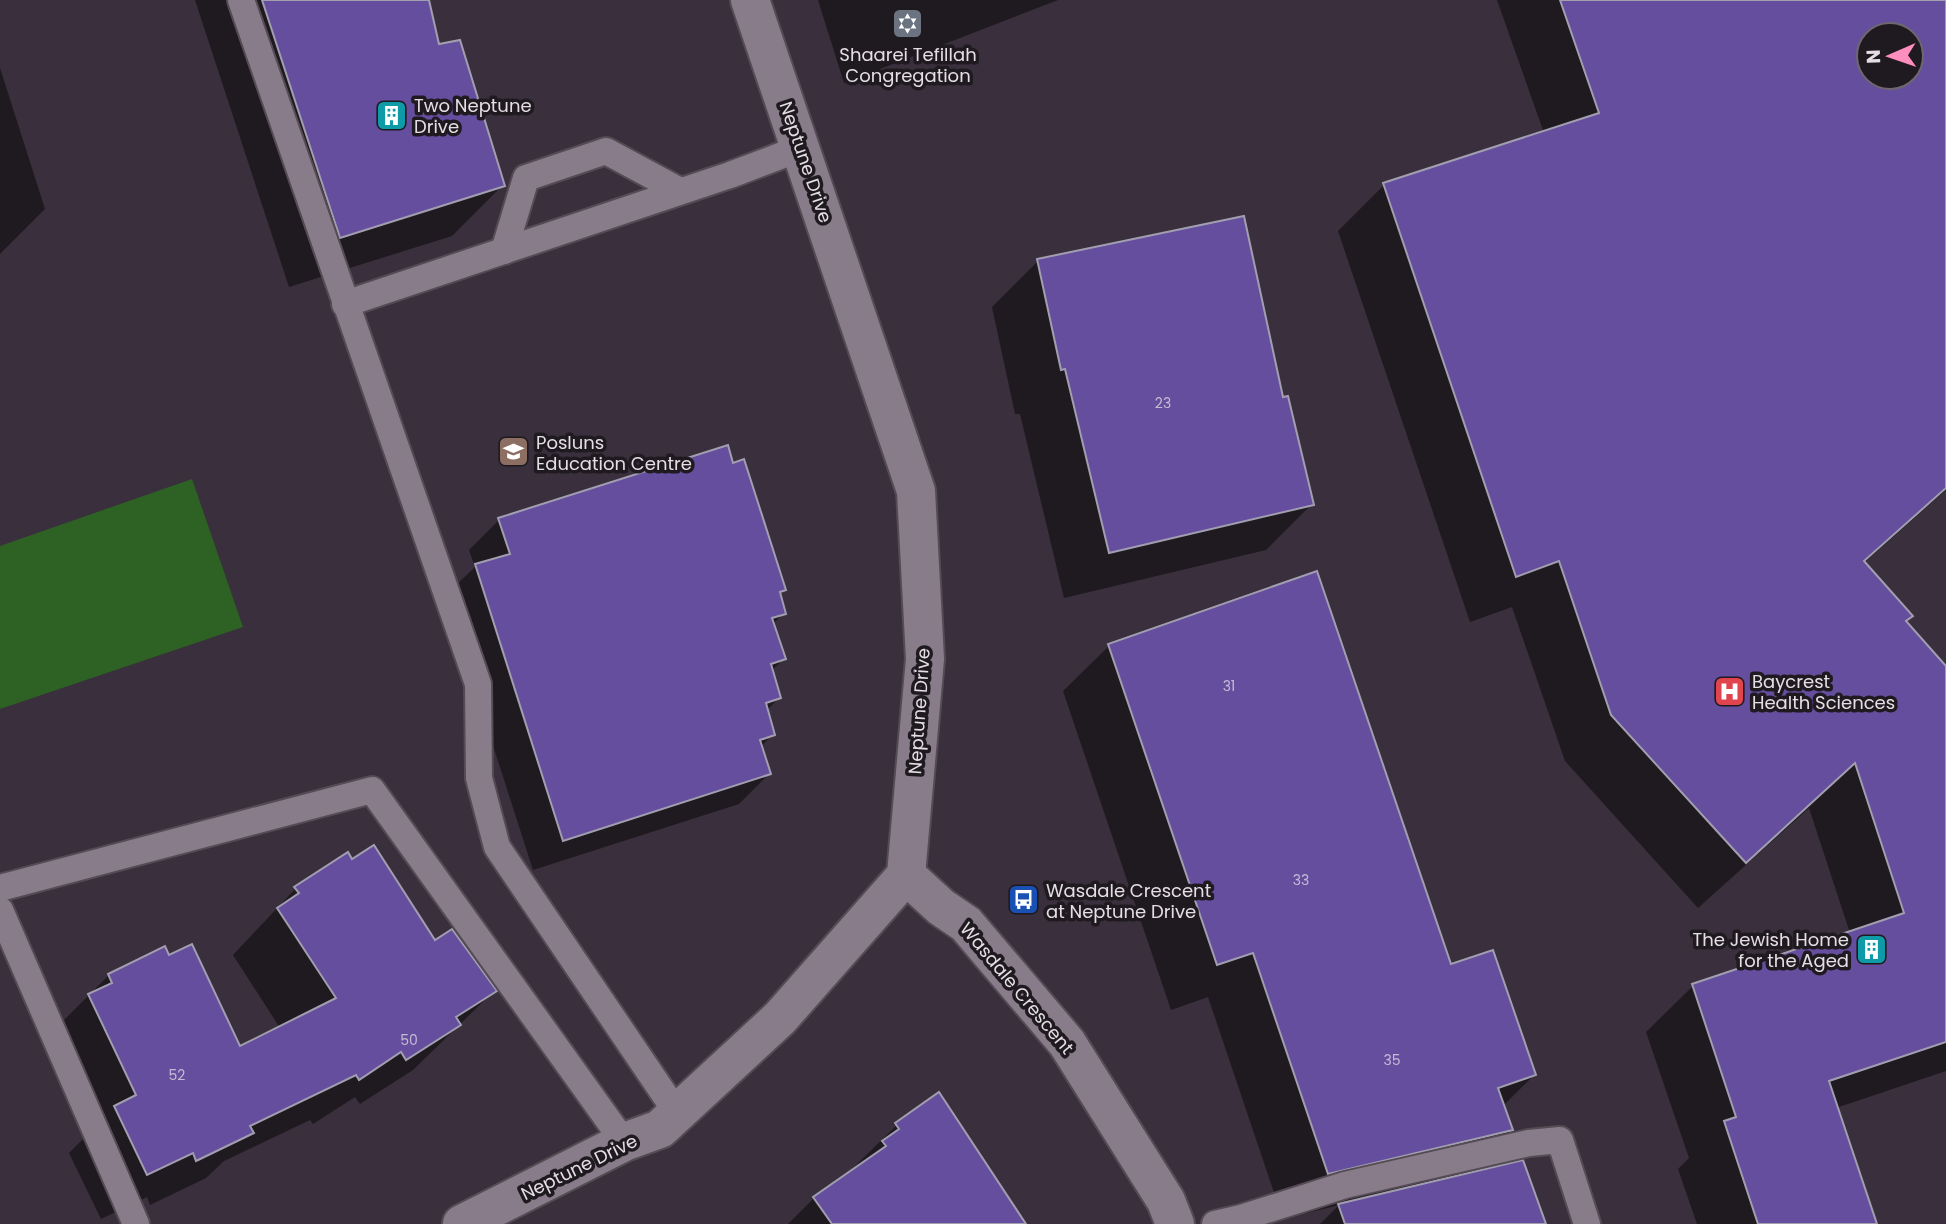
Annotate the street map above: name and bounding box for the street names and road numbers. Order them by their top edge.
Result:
street label: Neptune Drive [774,98,838,226]
street label: Neptune Drive [902,647,936,775]
street label: Wasdale Crescent [954,917,1080,1059]
street label: Neptune Drive [517,1128,641,1206]

